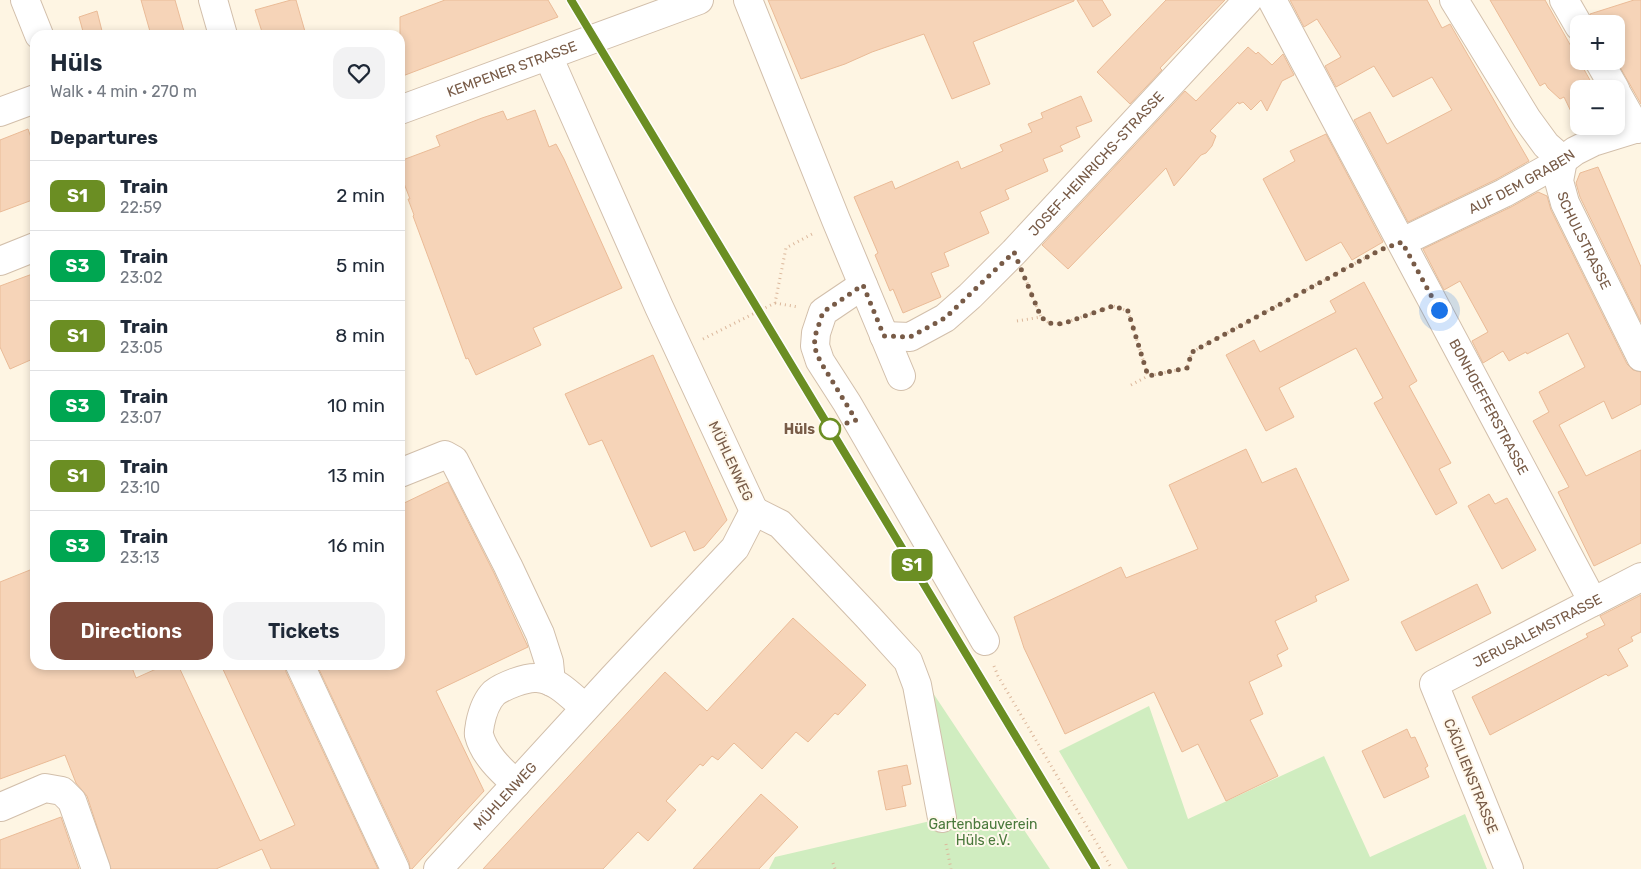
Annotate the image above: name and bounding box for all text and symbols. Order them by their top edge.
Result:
map controls [1570,15,1625,135]
button: + [1570,15,1625,70]
street label: KEMPENER STRASSE [444,38,579,101]
button: heart [333,47,385,99]
text: Hüls [50,49,102,77]
button: − [1570,80,1625,135]
text: Walk · 4 min · 270 m [50,82,197,101]
street label: JOSEF-HEINRICHS-STRASSE [1025,88,1168,240]
text: Departures [50,126,158,149]
street label: AUF DEM GRABEN [1466,146,1579,218]
text: Train [120,175,168,198]
text: 2 min [336,184,385,207]
text: S1 [67,185,88,207]
street label: SCHULSTRASSE [1553,190,1614,292]
text: 22:59 [120,198,162,217]
text: Train [120,245,168,268]
text: 5 min [336,254,385,277]
text: S3 [66,255,89,277]
text: 23:02 [120,268,163,287]
your location [1427,298,1452,323]
text: Train [120,315,168,338]
text: 8 min [335,324,385,347]
text: S1 [67,325,88,347]
street label: BONHOEFFERSTRASSE [1445,336,1532,478]
text: 23:05 [120,338,163,357]
text: Train [120,385,168,408]
text: 10 min [327,394,385,417]
text: S3 [66,395,89,417]
text: 23:07 [120,408,161,427]
marker: Hüls [819,418,841,440]
street label: MÜHLENWEG [705,419,756,504]
place label: Hüls [784,421,815,438]
text: Train [120,455,168,478]
text: 13 min [328,464,385,487]
text: S1 [67,465,88,487]
text: 23:10 [120,478,160,497]
text: Train [120,525,168,548]
text: 16 min [328,534,385,557]
text: S3 [66,535,89,557]
text: 23:13 [120,548,160,567]
line badge: S1 [890,549,934,581]
text: S1 [902,554,922,576]
street label: JERUSALEMSTRASSE [1470,591,1605,671]
button: Directions [50,602,213,660]
button: Tickets [223,602,385,660]
street label: CÄCILIENSTRASSE [1440,716,1501,836]
street label: MÜHLENWEG [470,759,541,834]
park label: Gartenbauverein Hüls e.V. [928,816,1038,849]

